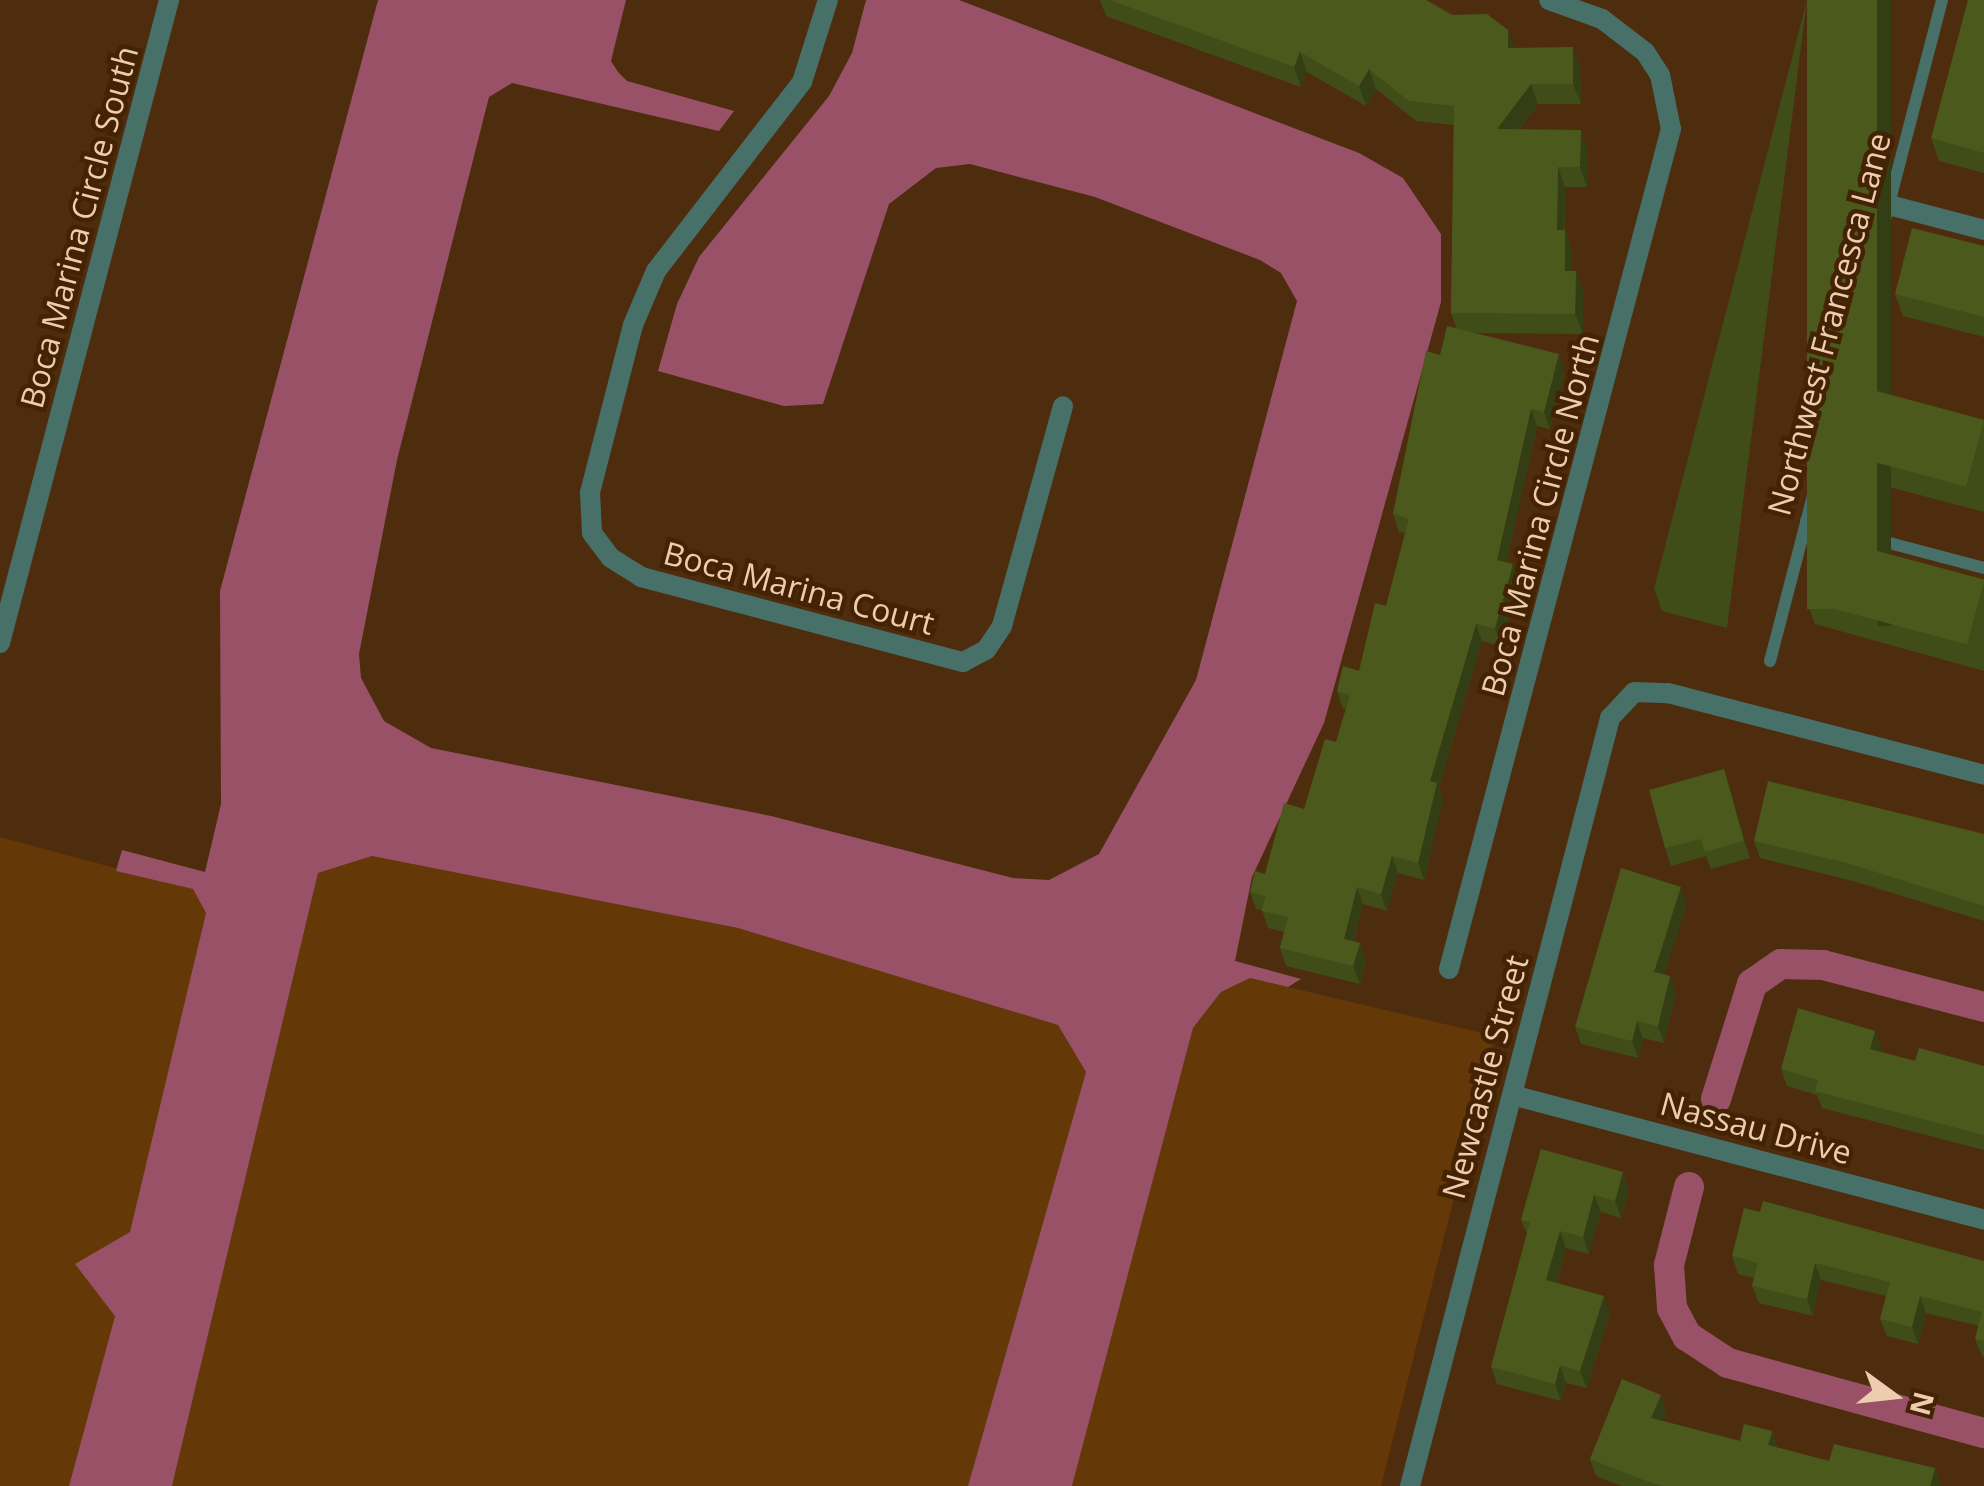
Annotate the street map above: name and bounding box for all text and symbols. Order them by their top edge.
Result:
street label: Boca Marina Circle South [12,42,146,412]
street label: Northwest Francesca Lane [1759,129,1899,519]
street label: Boca Marina Circle North [1473,330,1607,700]
street label: Boca Marina Court [660,533,938,643]
street label: Newcastle Street [1434,951,1536,1203]
street label: Nassau Drive [1656,1084,1856,1172]
north arrow [1844,1346,1944,1446]
text: N [1902,1388,1944,1420]

